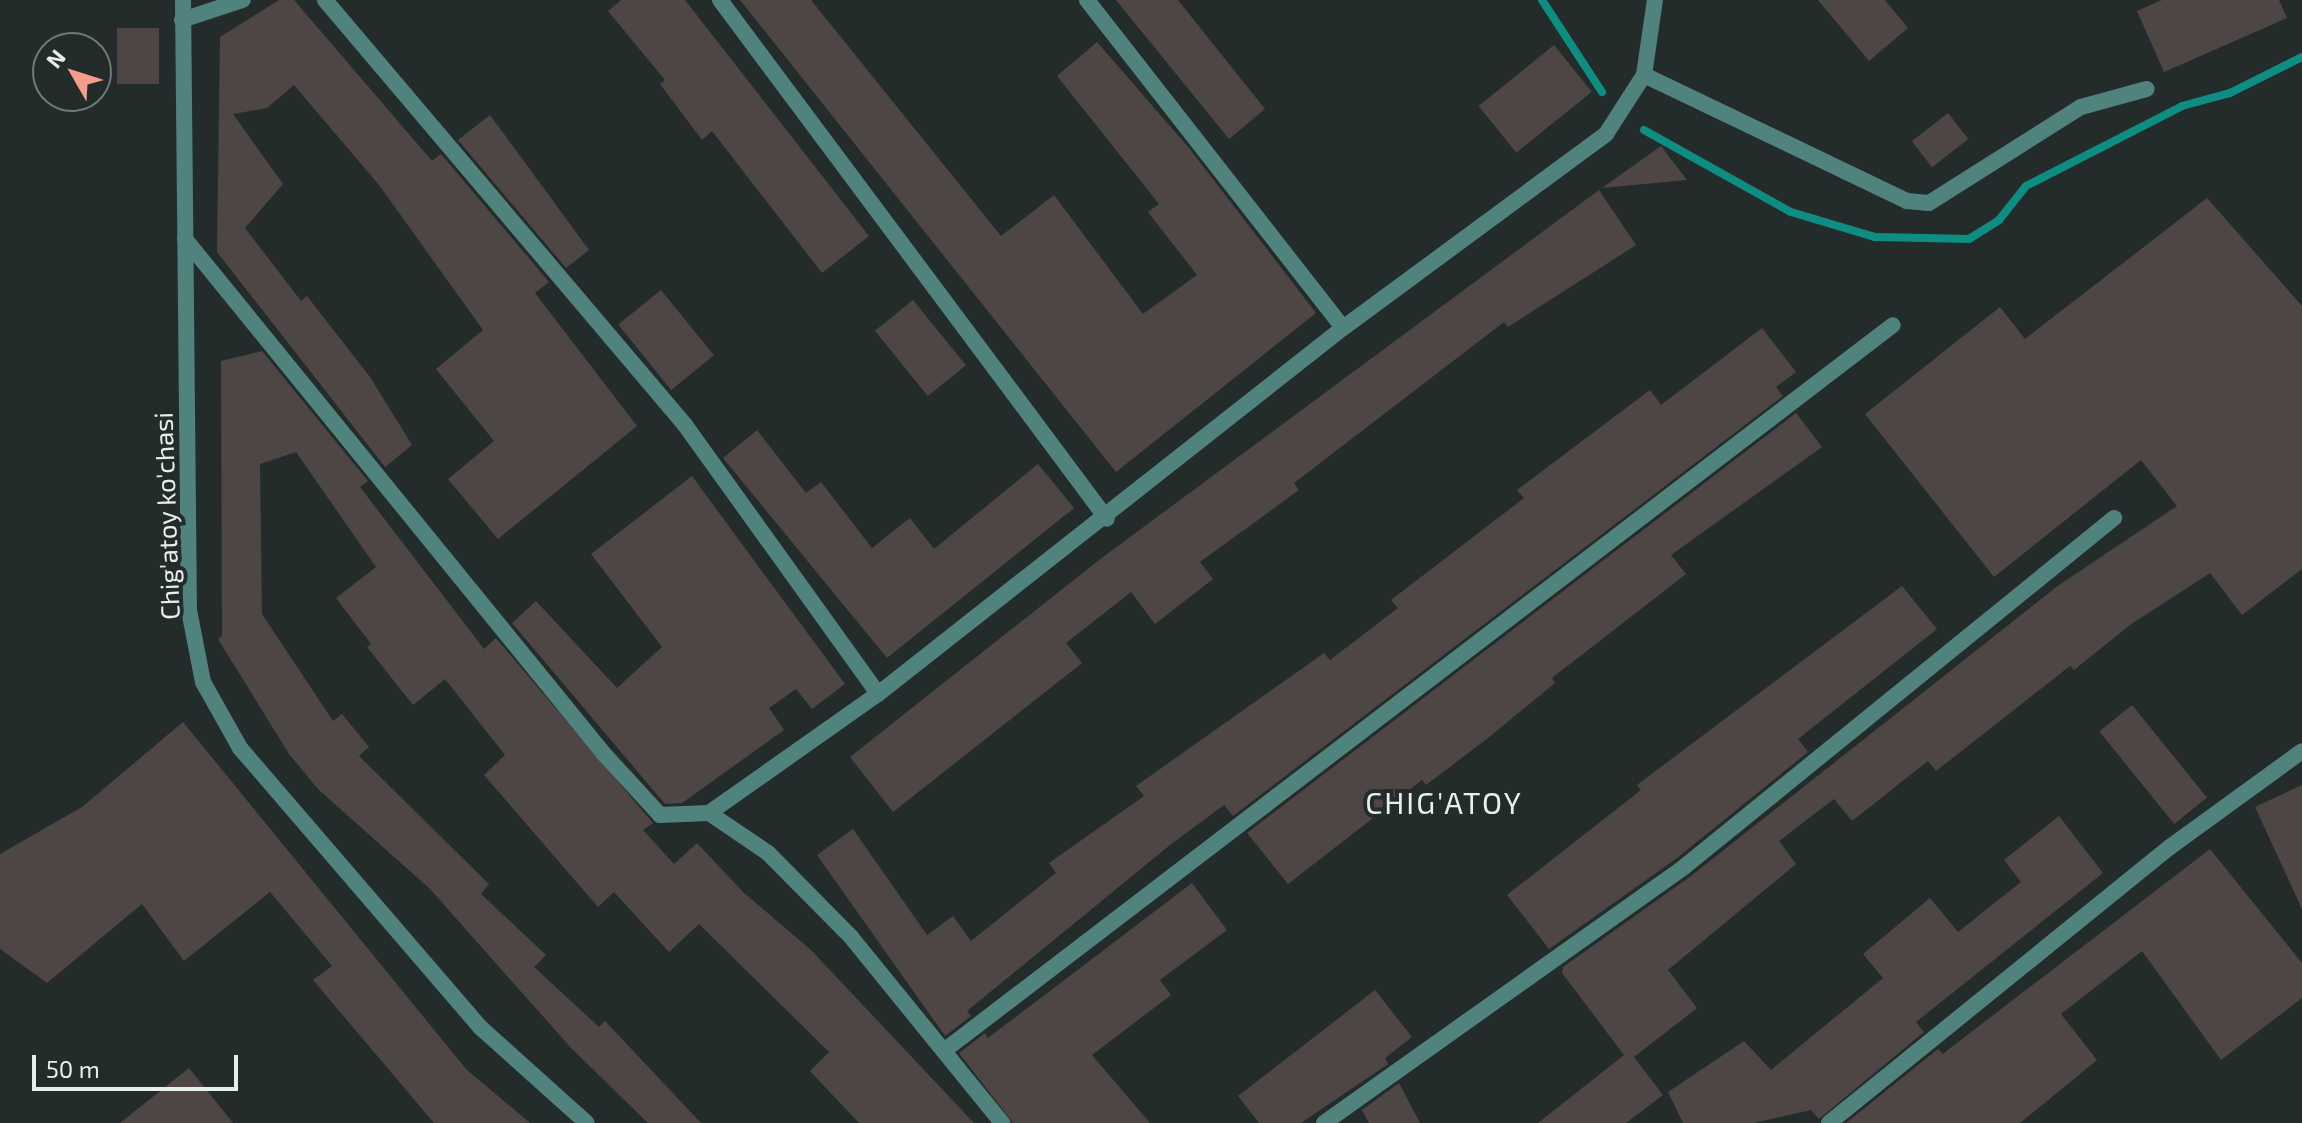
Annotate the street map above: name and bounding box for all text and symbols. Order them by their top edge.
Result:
north arrow [32,32,112,112]
text: N [40,44,70,73]
street label: Chig'atoy ko'chasi [147,411,185,621]
district label: CHIG'ATOY [1365,784,1523,820]
scale bar [36,1039,242,1089]
text: 50 m [46,1054,100,1083]

